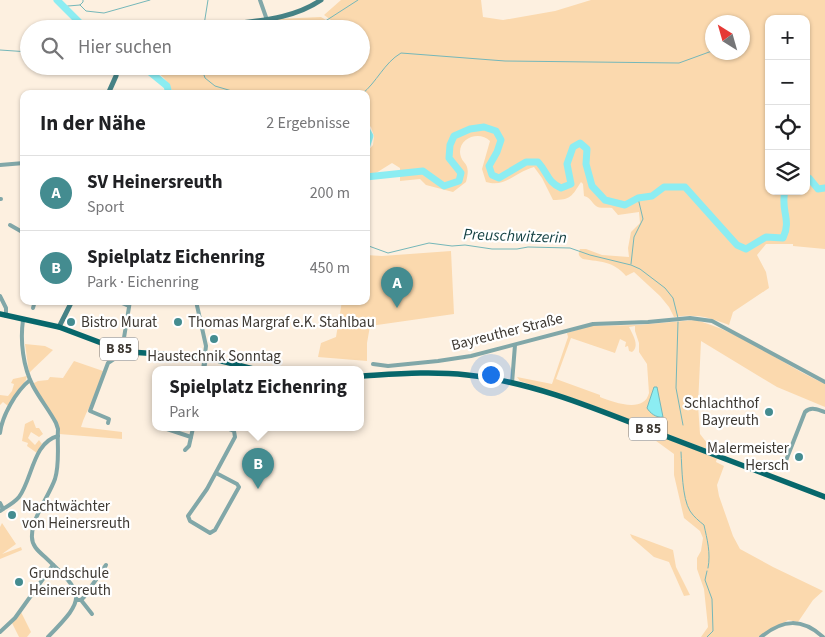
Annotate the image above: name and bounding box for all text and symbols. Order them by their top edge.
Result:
north arrow [705,15,750,60]
map controls [765,15,810,195]
button: + [765,15,810,60]
search box [20,20,370,75]
icon: search [38,34,66,62]
text: Hier suchen [78,34,172,61]
button: − [765,60,810,105]
button: locate [765,105,810,150]
text: In der Nähe [40,108,146,138]
text: 2 Ergebnisse [266,112,350,134]
button: layers [765,150,810,195]
text: SV Heinersreuth [87,169,223,196]
text: A [51,182,61,204]
text: 200 m [310,182,350,204]
text: Sport [87,196,124,218]
water label: Preuschwitzerin [463,223,567,249]
text: Spielplatz Eichenring [87,244,265,271]
text: B [51,257,61,279]
text: 450 m [310,257,350,279]
pin: A [381,267,413,308]
text: Park · Eichenring [87,271,199,293]
street label: Bayreuther Straße [449,308,565,356]
place label: Bistro Murat [81,312,157,333]
place label: Thomas Margraf e.K. Stahlbau [188,312,375,333]
marker: Bistro Murat [65,316,77,328]
marker: Thomas Margraf e.K. Stahlbau [172,316,184,328]
marker: Haustechnik Sonntag [208,333,220,345]
road number: B 85 [100,338,138,360]
place label: Haustechnik Sonntag [147,346,281,367]
your location [478,362,504,388]
popup [152,366,364,431]
text: Spielplatz Eichenring [169,374,347,401]
place label: Schlachthof Bayreuth [684,393,760,431]
text: Park [169,401,199,423]
marker: Schlachthof Bayreuth [763,406,775,418]
road number: B 85 [629,418,667,440]
place label: Malermeister Hersch [707,438,790,476]
pin: B [242,448,274,489]
marker: Malermeister Hersch [793,451,805,463]
place label: Nachtwächter von Heinersreuth [22,496,130,534]
marker: Nachtwächter von Heinersreuth [6,509,18,521]
place label: Grundschule Heinersreuth [29,563,111,601]
marker: Grundschule Heinersreuth [13,576,25,588]

